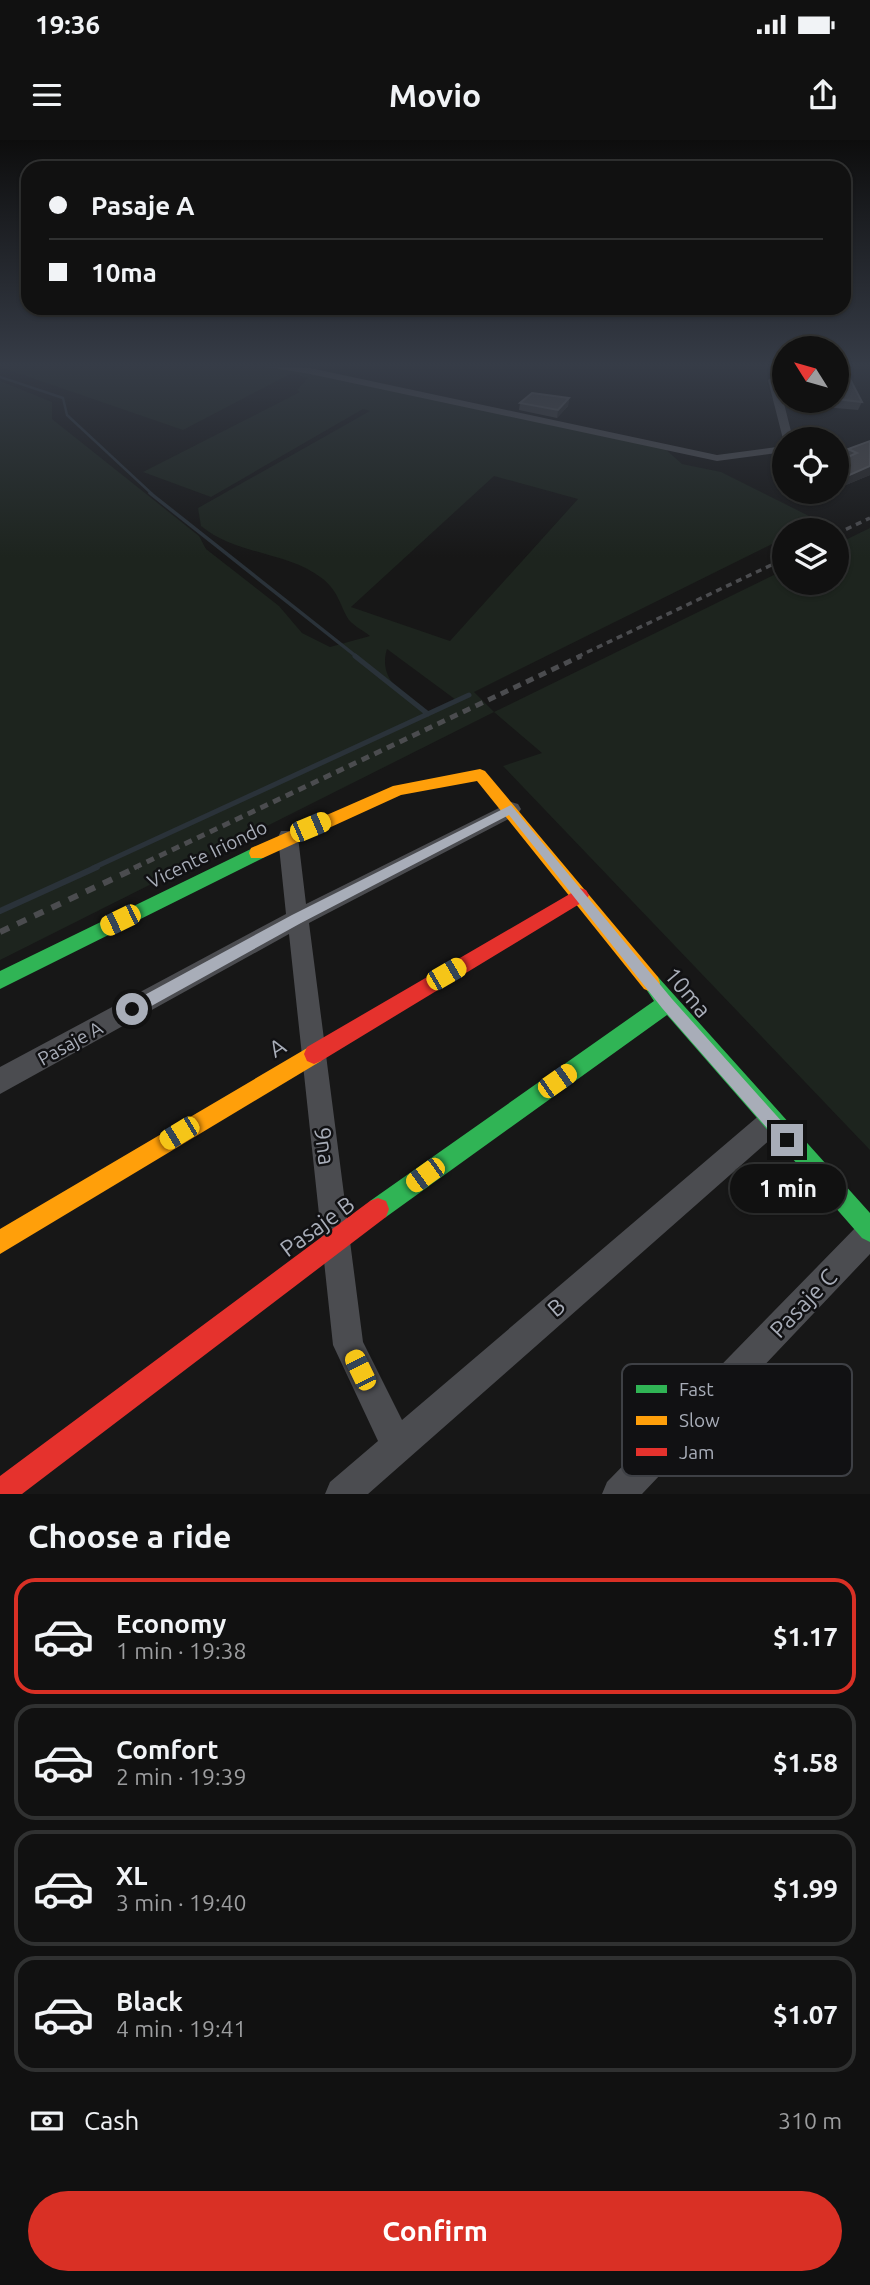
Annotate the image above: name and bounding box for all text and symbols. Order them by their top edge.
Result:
text: 19:36 [35,10,100,39]
icon: menu [28,76,66,114]
icon: share [804,76,842,114]
text: Movio [389,77,481,113]
text: Pasaje A [91,191,195,220]
text: 10ma [91,258,157,287]
north arrow [772,336,849,413]
map controls [772,336,849,595]
button: locate [772,427,849,504]
button: layers [772,518,849,595]
car [287,809,334,845]
street label: Vicente Iriondo [144,815,270,893]
car [97,901,144,939]
car [423,954,470,994]
street label: 10ma [660,962,716,1022]
route start [116,993,148,1025]
street label: Pasaje A [34,1016,107,1070]
street label: A [264,1032,290,1062]
car [534,1060,581,1102]
car [156,1113,203,1153]
route end [771,1124,803,1156]
street label: 9na [310,1125,340,1167]
car [402,1154,449,1196]
callout: 1 min [729,1164,845,1214]
text: 1 min [759,1176,817,1201]
street label: Pasaje B [275,1191,359,1261]
street label: Pasaje C [765,1264,841,1342]
street label: B [542,1293,570,1321]
car [342,1347,379,1393]
legend [622,1364,852,1476]
text: Fast [679,1378,714,1400]
text: Slow [679,1409,720,1431]
text: Jam [679,1441,715,1463]
text: Choose a ride [28,1518,231,1554]
icon: car [32,1605,95,1668]
text: Economy [116,1609,226,1638]
text: $1.17 [773,1622,838,1651]
text: 1 min · 19:38 [116,1638,247,1663]
icon: car [32,1731,95,1794]
text: Comfort [116,1735,219,1764]
text: $1.58 [773,1748,838,1777]
text: 2 min · 19:39 [116,1764,247,1789]
icon: car [32,1857,95,1920]
text: XL [116,1861,147,1890]
text: $1.99 [773,1874,838,1903]
text: 3 min · 19:40 [116,1890,247,1915]
icon: car [32,1983,95,2046]
text: Black [116,1987,183,2016]
text: $1.07 [773,2000,838,2029]
text: 4 min · 19:41 [116,2016,247,2041]
icon: cash [28,2102,66,2140]
text: Cash [84,2106,139,2135]
text: 310 m [778,2108,842,2133]
button: Confirm [28,2191,842,2271]

